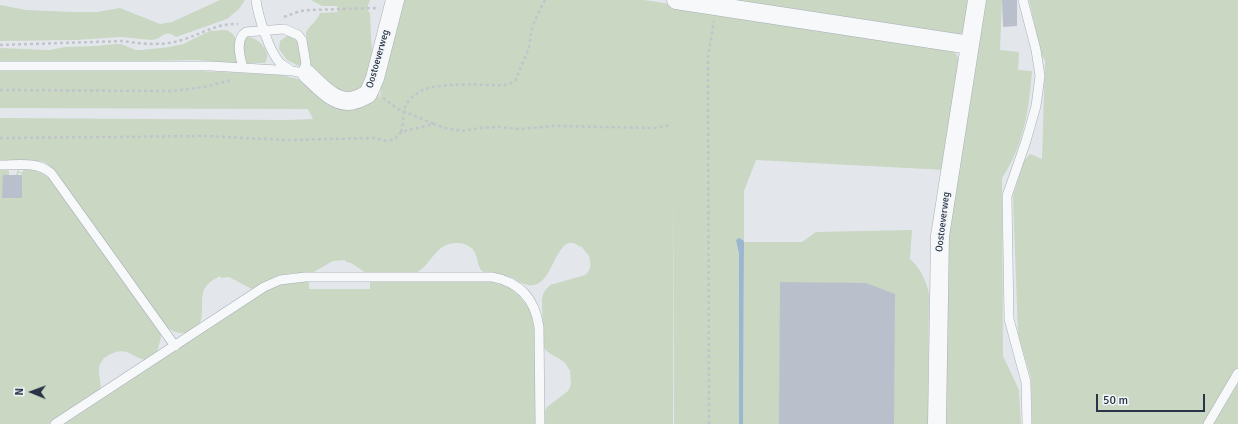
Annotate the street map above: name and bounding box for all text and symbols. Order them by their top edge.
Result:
street label: Oostoeverweg [364,28,392,90]
street label: Oostoeverweg [933,191,953,253]
north arrow [12,372,52,412]
scale bar [1098,386,1207,412]
text: N [13,388,26,396]
text: 50 m [1103,393,1128,408]

